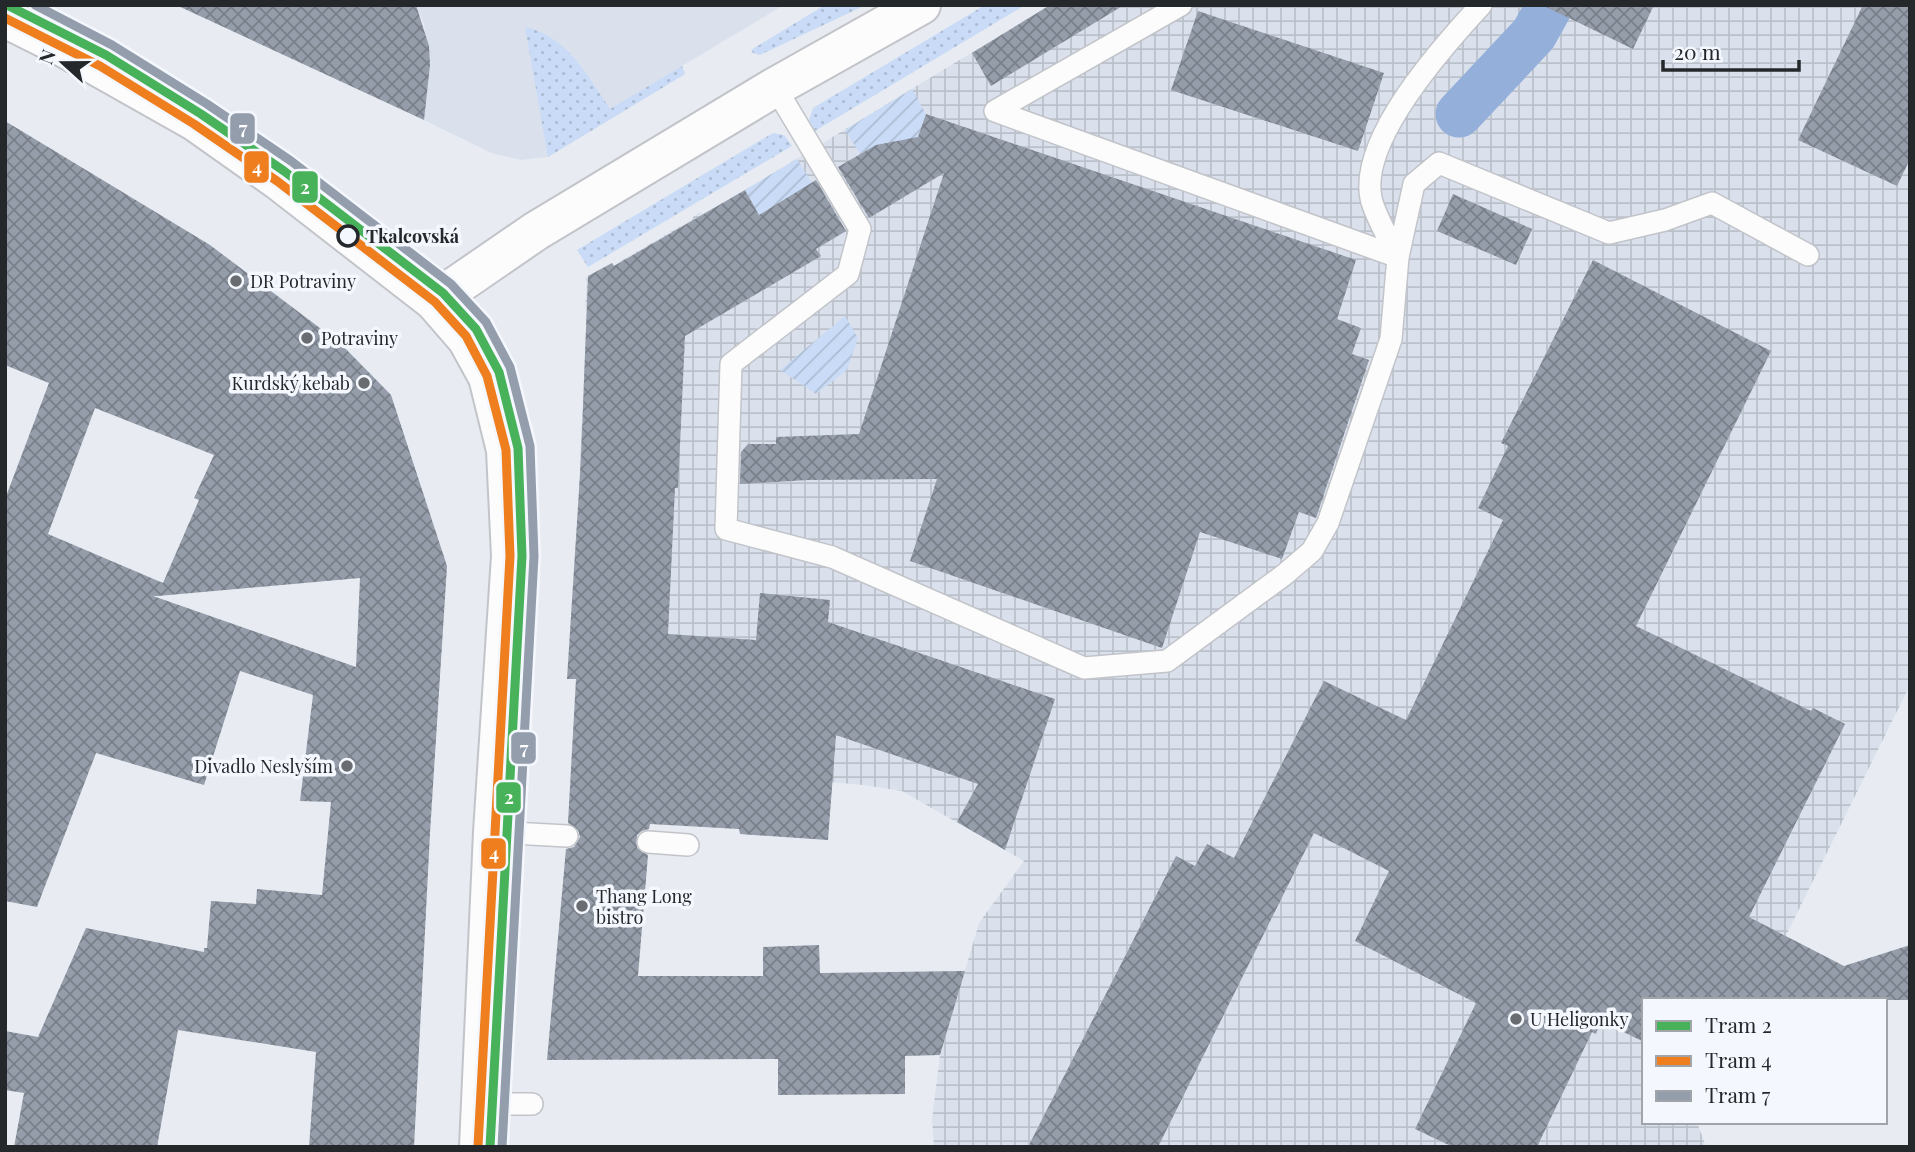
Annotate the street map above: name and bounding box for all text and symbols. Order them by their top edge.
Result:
north arrow [28,28,98,98]
scale bar [1663,28,1800,72]
text: 20 m [1674,37,1721,65]
text: N [32,45,61,68]
line badge: 7 [229,112,256,145]
text: 7 [239,114,248,140]
line badge: 4 [243,150,270,184]
text: 4 [252,153,262,179]
line badge: 2 [291,170,319,204]
text: 2 [300,173,310,199]
place label: Tkalcovská [366,224,460,248]
marker: Tkalcovská [337,225,359,247]
place label: DR Potraviny [250,269,356,293]
marker: DR Potraviny [228,273,244,289]
place label: Potraviny [321,326,398,350]
marker: Potraviny [299,330,315,346]
place label: Kurdský kebab [231,371,350,395]
marker: Kurdský kebab [356,375,372,391]
line badge: 7 [510,731,537,765]
text: 7 [520,734,529,760]
place label: Divadlo Neslyším [194,754,333,778]
marker: Divadlo Neslyším [339,758,355,774]
line badge: 2 [495,781,522,814]
text: 2 [504,783,514,809]
line badge: 4 [480,837,507,870]
text: 4 [489,839,499,865]
place label: Thang Long bistro [596,884,692,929]
marker: Thang Long bistro [574,898,590,914]
legend [1642,998,1887,1124]
place label: U Heligonky [1530,1007,1629,1031]
text: Tram 2 [1705,1010,1772,1038]
marker: U Heligonky [1508,1011,1524,1027]
text: Tram 4 [1705,1045,1772,1073]
text: Tram 7 [1705,1080,1771,1108]

